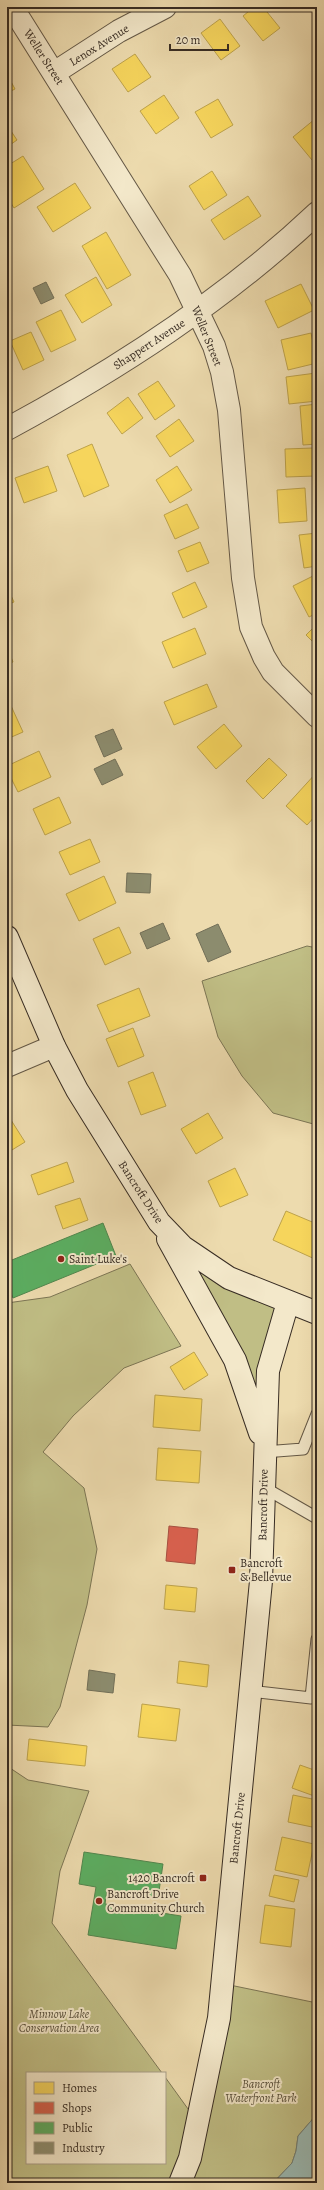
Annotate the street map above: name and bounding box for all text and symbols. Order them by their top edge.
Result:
street label: Lenox Avenue [66,20,132,70]
street label: Weller Street [19,25,68,88]
scale bar [170,26,228,52]
text: 20 m [176,32,200,48]
street label: Weller Street [187,303,226,368]
street label: Shappert Avenue [110,315,188,373]
street label: Bancroft Drive [115,1157,167,1227]
place label: Saint Luke's [69,1251,127,1267]
marker: Saint Luke's [56,1254,66,1264]
street label: Bancroft Drive [254,1469,272,1541]
place label: Bancroft & Bellevue [240,1555,292,1585]
marker: Bancroft & Bellevue [227,1565,237,1575]
street label: Bancroft Drive [225,1791,249,1865]
place label: 1420 Bancroft [128,1870,195,1886]
marker: 1420 Bancroft [198,1873,208,1883]
place label: Bancroft Drive Community Church [107,1886,205,1916]
marker: Bancroft Drive Community Church [94,1896,104,1906]
park label: Minnow Lake Conservation Area [19,2006,100,2036]
legend [26,2072,166,2164]
park label: Bancroft Waterfront Park [225,2076,297,2106]
text: Homes [62,2080,97,2096]
text: Shops [62,2100,92,2116]
text: Public [62,2120,93,2136]
text: Industry [62,2140,105,2156]

